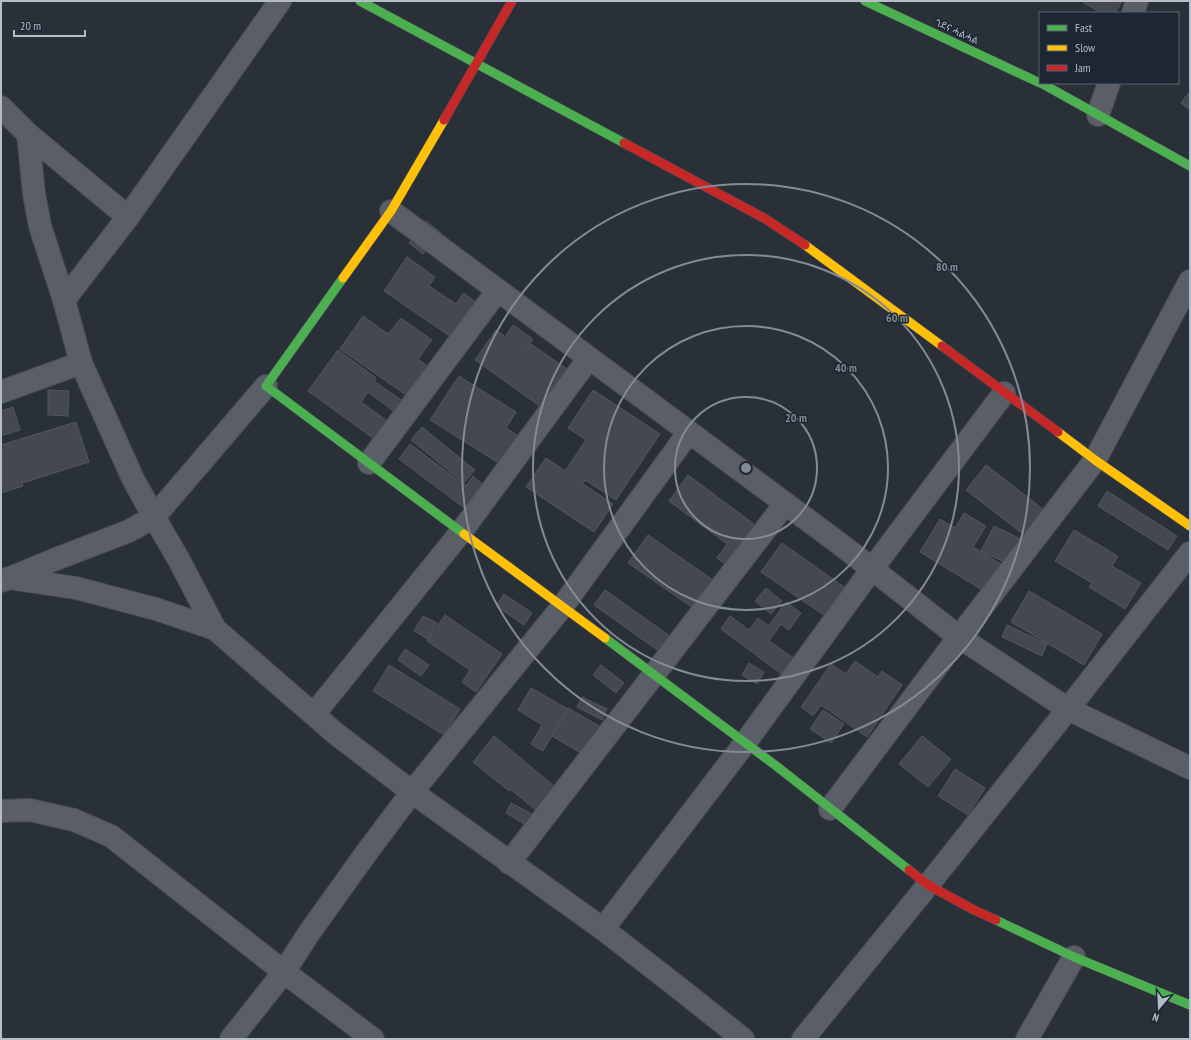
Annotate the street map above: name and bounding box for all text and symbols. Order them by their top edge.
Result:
scale bar [14,12,85,38]
legend [1039,12,1179,84]
street label: ጎደና ሓልሓል [933,16,981,47]
text: 20 m [20,18,41,33]
text: Fast [1075,20,1093,35]
text: Slow [1075,40,1096,55]
text: Jam [1074,60,1091,75]
text: 80 m [936,259,958,274]
text: 60 m [886,310,908,325]
text: 40 m [835,360,857,375]
text: 20 m [785,410,807,425]
centre of rings [739,461,753,475]
north arrow [1139,988,1179,1028]
text: N [1151,1010,1161,1025]

